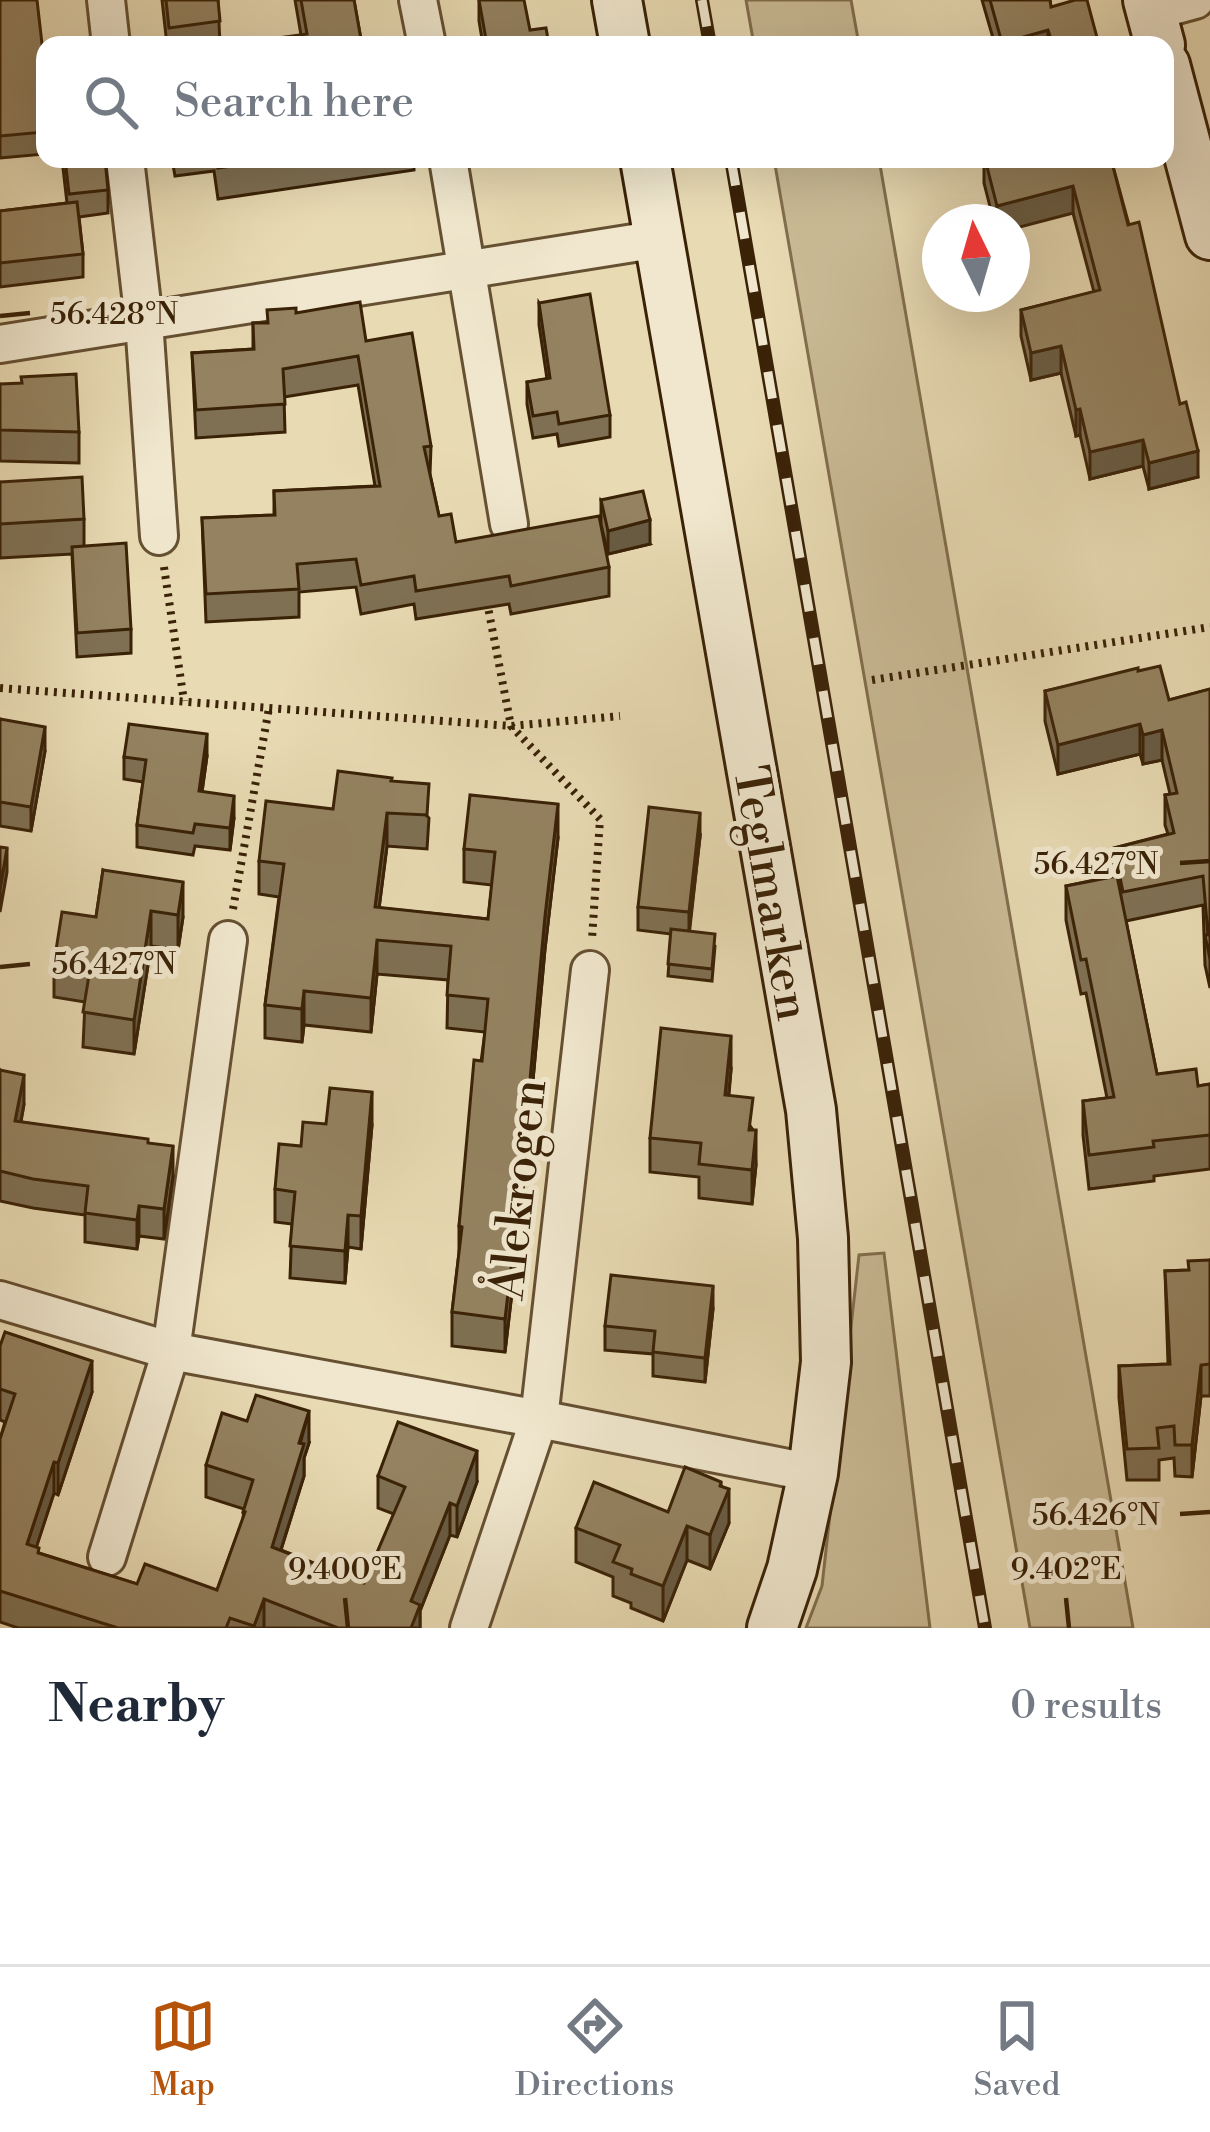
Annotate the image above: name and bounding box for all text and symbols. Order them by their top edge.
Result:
search box [36,36,1174,168]
icon: search [78,69,144,135]
text: Search here [174,74,414,131]
north arrow [922,204,1030,312]
text: 56.428°N [50,296,178,334]
street label: Teglmarken [718,762,822,1025]
text: 56.427°N [1034,846,1158,884]
text: 56.427°N [52,946,176,984]
street label: Ålekrogen [477,1076,561,1303]
text: 56.426°N [1032,1497,1160,1535]
text: 9.400°E [288,1551,402,1589]
text: 9.402°E [1011,1551,1121,1589]
text: Nearby [48,1674,224,1738]
text: 0 results [1010,1682,1162,1731]
tab: Map [150,1993,216,2106]
tab: Directions [515,1993,674,2106]
tab: Saved [974,1993,1060,2106]

